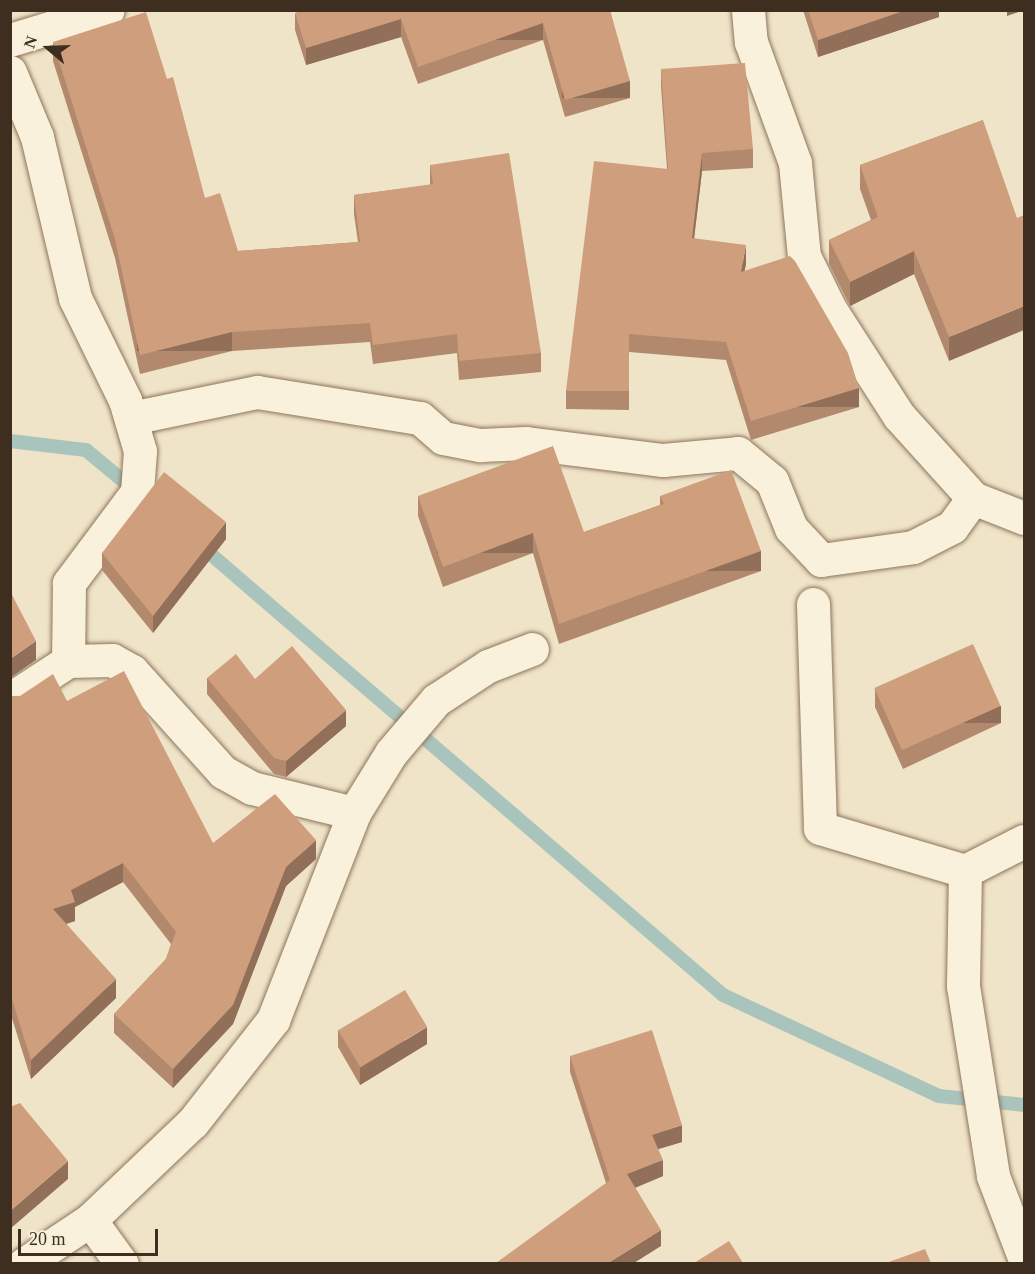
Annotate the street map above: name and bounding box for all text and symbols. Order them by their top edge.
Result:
north arrow [18,18,78,78]
text: N [21,34,40,50]
scale bar [21,1217,160,1255]
text: 20 m [29,1229,66,1249]

